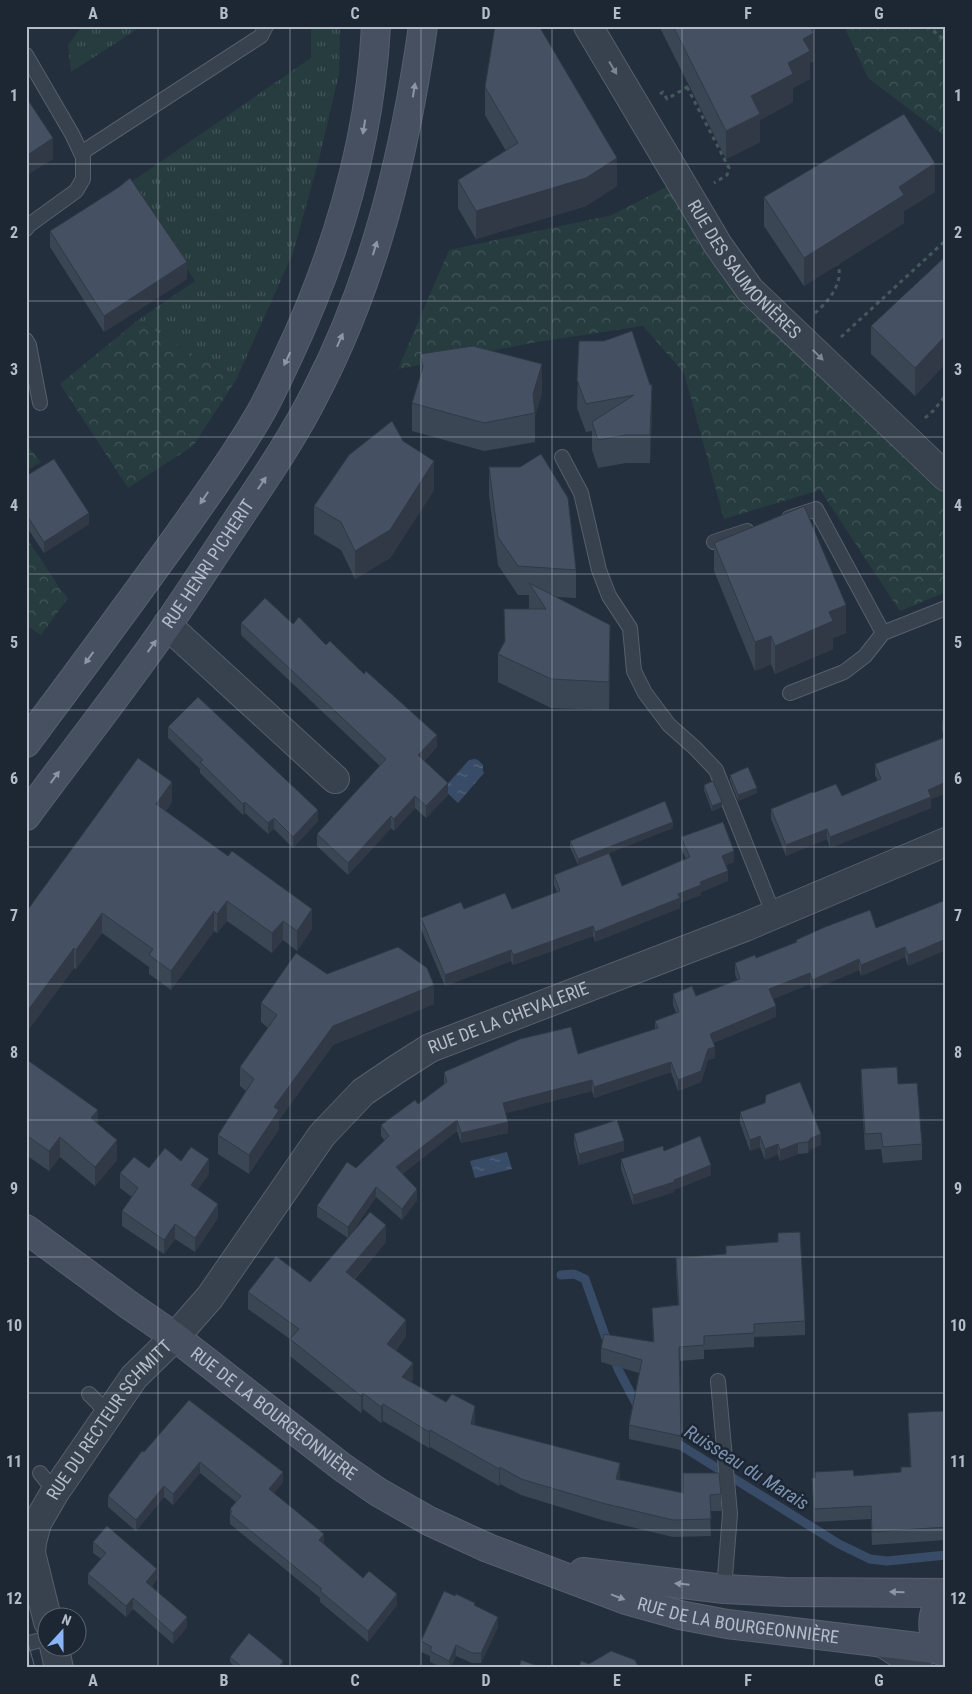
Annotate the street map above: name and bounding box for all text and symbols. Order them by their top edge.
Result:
text: A [88,4,98,23]
text: B [220,4,229,23]
text: C [350,4,360,23]
text: D [481,4,491,23]
text: E [613,4,621,23]
text: F [744,4,752,23]
text: G [874,4,884,23]
one-way arrow [609,62,618,75]
one-way arrow [410,82,418,98]
text: 1 [10,86,18,105]
text: 1 [954,86,962,105]
one-way arrow [359,119,367,135]
street label: RUE DES SAUMONIÈRES [684,196,805,343]
text: 2 [10,223,18,242]
text: 2 [954,223,962,242]
one-way arrow [371,240,379,255]
one-way arrow [336,333,344,347]
one-way arrow [812,349,824,361]
one-way arrow [283,352,291,366]
text: 3 [10,360,18,379]
text: 3 [954,360,962,379]
one-way arrow [258,476,267,489]
one-way arrow [199,492,209,505]
street label: RUE HENRI PICHERIT [157,495,258,632]
text: 4 [10,496,18,515]
text: 4 [954,496,962,515]
text: 5 [10,633,18,652]
text: 5 [954,633,962,652]
one-way arrow [146,640,157,653]
one-way arrow [83,651,94,664]
text: 6 [10,769,18,788]
text: 6 [954,769,962,788]
one-way arrow [50,770,60,784]
text: 7 [10,906,18,925]
text: 7 [954,906,962,925]
street label: RUE DE LA CHEVALERIE [425,977,591,1058]
text: 8 [10,1043,18,1062]
text: 8 [954,1043,962,1062]
text: 9 [10,1179,18,1198]
text: 9 [954,1179,962,1198]
text: 10 [6,1316,22,1335]
text: 10 [950,1316,966,1335]
street label: RUE DU RECTEUR SCHMITT [42,1335,176,1503]
street label: RUE DE LA BOURGEONNIÈRE [187,1342,361,1484]
water label: Ruisseau du Marais [680,1420,813,1515]
text: 11 [6,1452,22,1471]
text: 11 [950,1452,966,1471]
one-way arrow [674,1580,690,1588]
one-way arrow [889,1588,905,1596]
text: 12 [6,1589,22,1608]
text: 12 [950,1589,966,1608]
one-way arrow [611,1593,626,1601]
street label: RUE DE LA BOURGEONNIÈRE [635,1593,840,1647]
north arrow [38,1606,88,1656]
text: N [60,1611,74,1629]
text: A [88,1671,98,1690]
text: B [220,1671,229,1690]
text: C [350,1671,360,1690]
text: D [481,1671,491,1690]
text: E [613,1671,621,1690]
text: F [744,1671,752,1690]
text: G [874,1671,884,1690]

